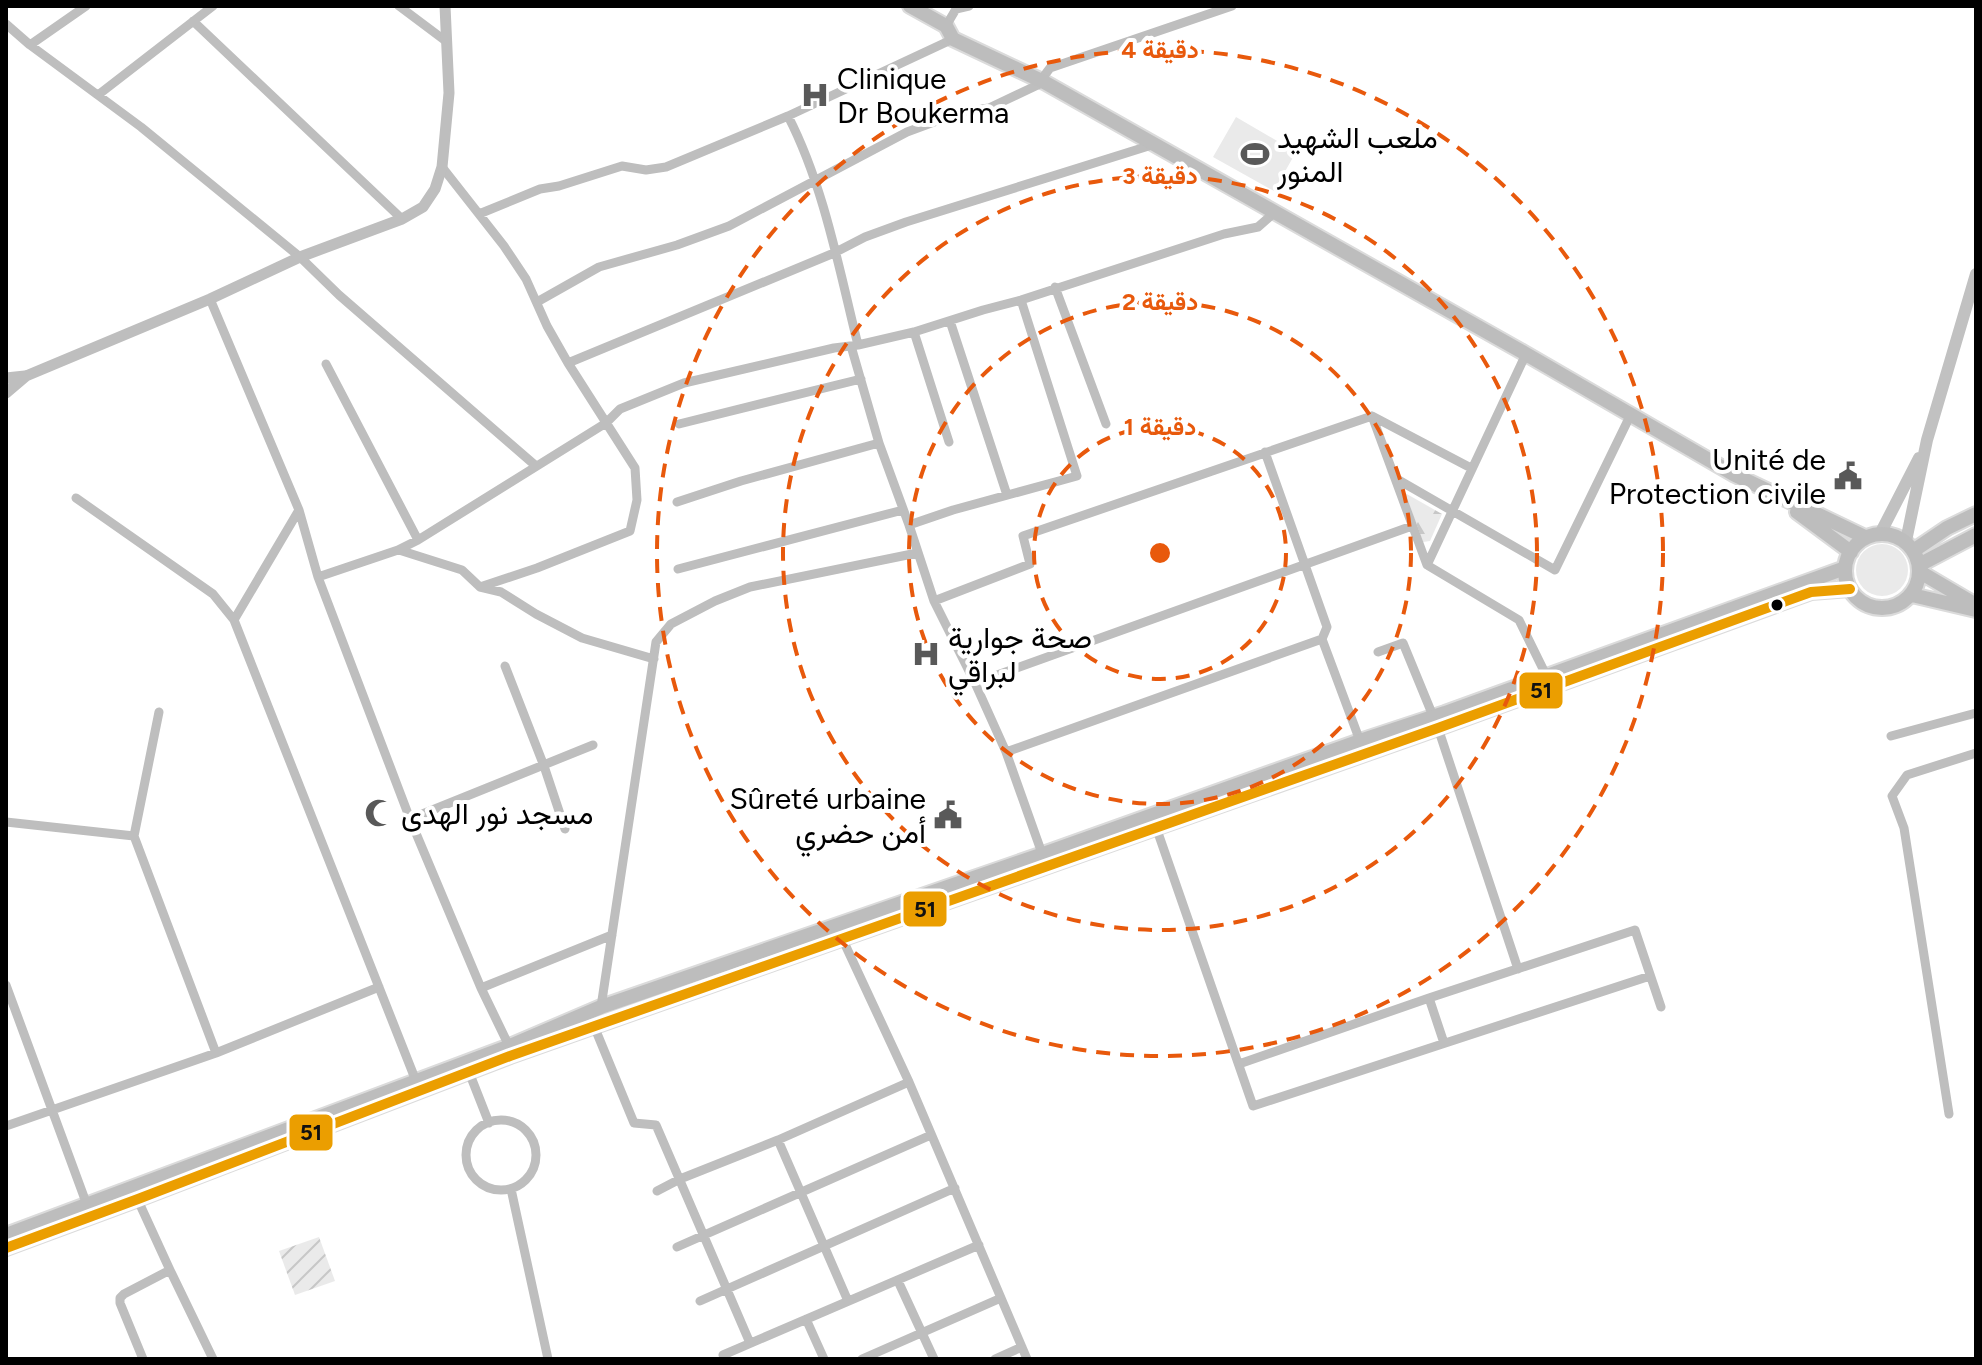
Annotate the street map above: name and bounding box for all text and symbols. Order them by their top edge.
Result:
text: 4 دقيقة [1121,35,1199,64]
place label: Clinique Dr Boukerma [837,60,1009,131]
hospital icon: Clinique Dr Boukerma [800,80,830,110]
place label: ملعب الشهيد المنور [1276,119,1438,190]
sports icon: ملعب الشهيد المنور [1240,139,1270,169]
text: 3 دقيقة [1122,161,1198,190]
text: 2 دقيقة [1122,287,1198,316]
text: 1 دقيقة [1124,412,1196,441]
place label: Unité de Protection civile [1609,441,1826,512]
public building icon: Unité de Protection civile [1833,461,1863,491]
centre of rings [1146,539,1174,567]
unlabelled marker [1769,597,1785,613]
place label: صحة جوارية لبراقي [948,619,1092,696]
hospital icon: صحة جوارية لبراقي [911,639,941,669]
line badge: 51 [1518,671,1564,710]
text: 51 [1530,677,1552,704]
place label: Sûreté urbaine أمن حضري [729,780,926,857]
place label: مسجد نور الهدى [401,795,593,832]
mosque icon: مسجد نور الهدى [364,798,394,828]
public building icon: Sûreté urbaine أمن حضري [933,800,963,830]
line badge: 51 [902,890,948,928]
text: 51 [914,896,936,923]
line badge: 51 [288,1113,334,1152]
text: 51 [300,1119,322,1146]

